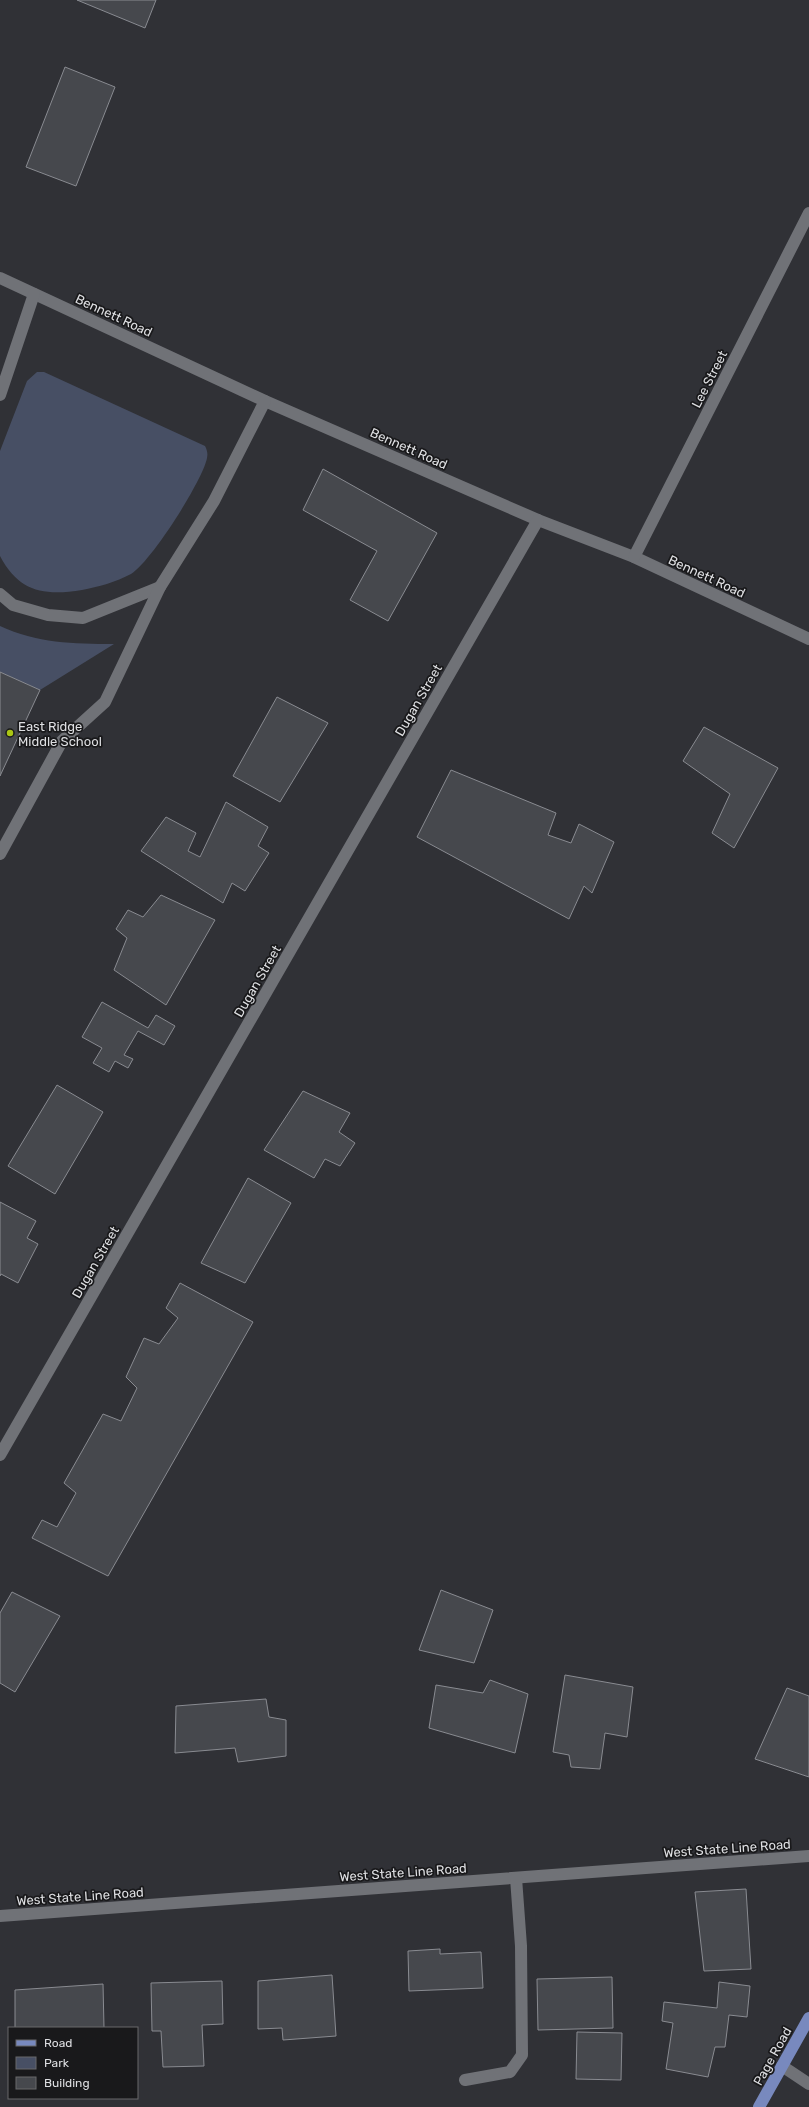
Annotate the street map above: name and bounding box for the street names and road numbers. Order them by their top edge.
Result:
street label: Bennett Road [73,291,155,340]
street label: Lee Street [689,348,730,410]
street label: Bennett Road [368,425,450,472]
street label: Bennett Road [666,552,748,601]
street label: Dugan Street [392,662,446,739]
street label: Dugan Street [231,943,285,1020]
street label: Dugan Street [69,1224,123,1301]
street label: West State Line Road [663,1837,791,1860]
street label: West State Line Road [339,1861,467,1884]
street label: West State Line Road [16,1885,144,1908]
street label: Page Road [750,2024,795,2089]

